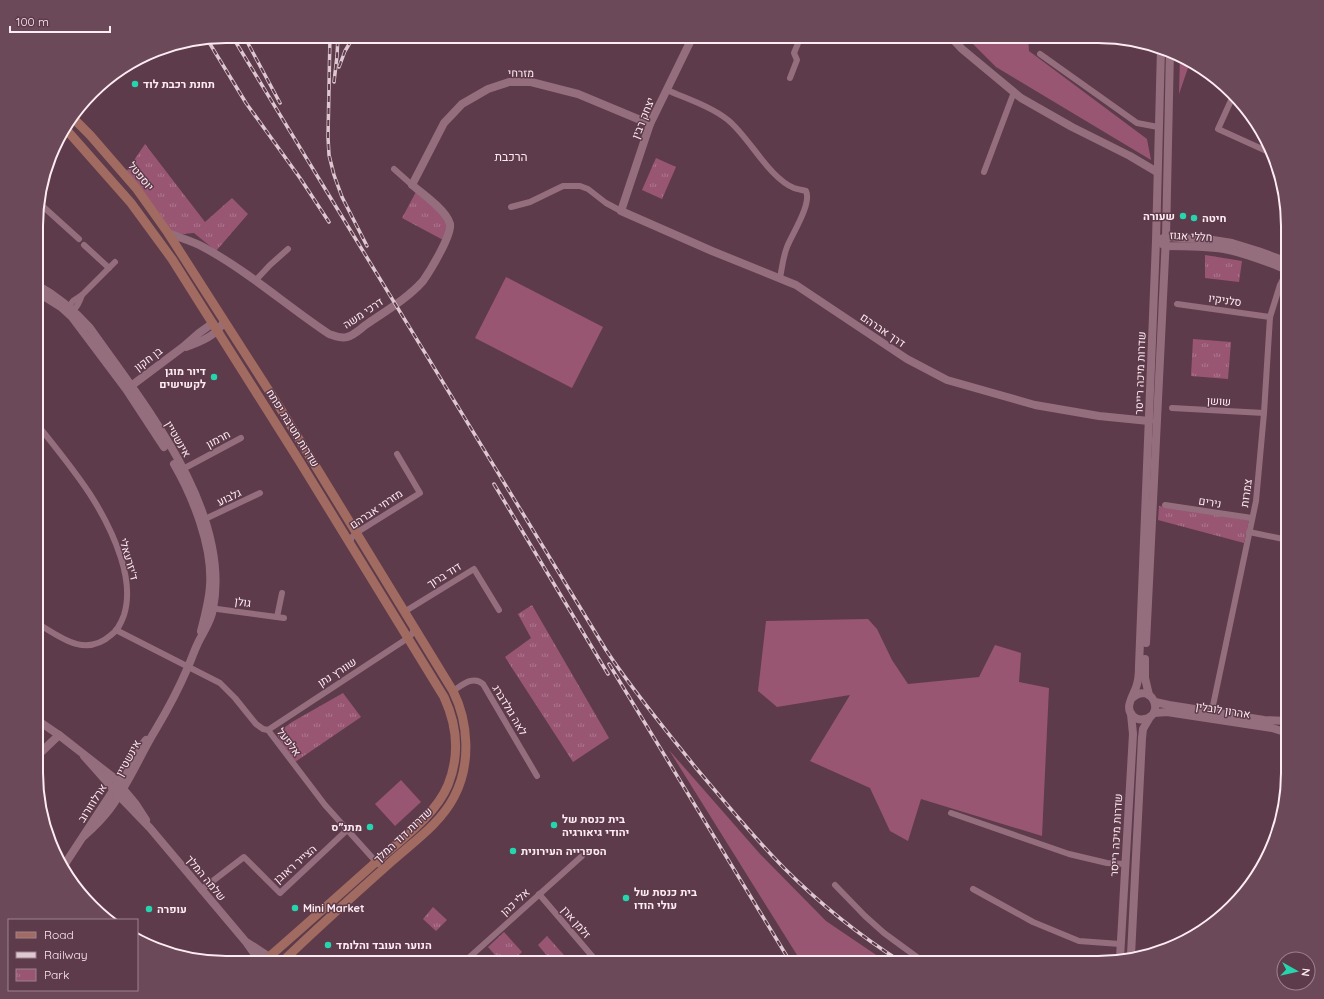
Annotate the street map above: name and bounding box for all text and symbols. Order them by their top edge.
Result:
scale bar [10,8,110,34]
text: 100 m [16,14,49,29]
street label: מזרחי [508,66,534,80]
place label: תחנת רכבת לוד [143,77,215,91]
marker: תחנת רכבת לוד [130,79,140,89]
street label: יצחק רבין [628,95,658,141]
district label: הרכבת [494,149,528,164]
street label: יוספטל [125,159,157,193]
place label: שעורה [1143,209,1175,223]
marker: שעורה [1178,211,1188,221]
place label: חיטה [1202,211,1227,225]
marker: חיטה [1189,213,1199,223]
street label: חללי אגוז [1169,228,1213,244]
street label: סלניקיו [1208,291,1242,309]
street label: דרכי משה [340,294,386,332]
street label: דרך אברהם [858,310,908,350]
street label: שדרות מיכה רייסר [1132,331,1148,415]
street label: בן חקון [131,344,165,374]
place label: דיור מוגן לקשישים [159,364,206,391]
marker: דיור מוגן לקשישים [209,372,219,382]
street label: שדרות חטיבת יפתח [263,386,323,470]
street label: שושן [1207,393,1231,409]
street label: אינשטיין [162,418,194,460]
street label: חרמון [203,427,233,451]
street label: צמרות [1237,478,1255,508]
street label: גלבוע [215,485,243,509]
street label: מזרחי אברהם [347,486,405,532]
street label: נירים [1198,493,1222,511]
street label: ד'יזרעאלי [116,536,142,582]
street label: דוד ברוך [424,559,464,591]
street label: גולן [234,594,252,610]
street label: שוורץ נתן [315,654,359,690]
street label: לאה גולדברג [489,682,531,738]
street label: אהרון לובלין [1195,699,1251,721]
street label: אלפעל [274,725,304,759]
street label: אינשטיין [112,737,144,779]
street label: ארלוזורוב [74,781,110,825]
street label: שדרות מיכה רייסר [1107,793,1125,877]
street label: שדרות דוד המלך [371,804,435,866]
place label: בית כנסת של יהודי גיאורגיה [562,812,629,839]
place label: מתנ״ס [331,820,362,834]
marker: בית כנסת של יהודי גיאורגיה [549,820,559,830]
marker: מתנ״ס [365,822,375,832]
street label: הצייר ראובן [271,842,319,886]
place label: הספרייה העירונית [521,844,607,858]
marker: הספרייה העירונית [508,846,518,856]
street label: שלמה המלך [183,852,229,904]
street label: אלי כהן [497,885,533,919]
place label: בית כנסת של עולי הודו [634,885,697,912]
marker: בית כנסת של עולי הודו [621,893,631,903]
place label: Mini Market [303,901,365,915]
place label: עופרה [157,902,187,916]
marker: Mini Market [290,903,300,913]
street label: זלמן ארן [558,903,594,941]
marker: עופרה [144,904,154,914]
legend [8,919,138,991]
text: Road [44,927,74,942]
place label: הנוער העובד והלומד [336,938,432,952]
marker: הנוער העובד והלומד [323,940,333,950]
text: Railway [44,947,88,962]
north arrow [1276,951,1316,991]
text: Park [44,967,69,982]
text: N [1298,967,1313,977]

